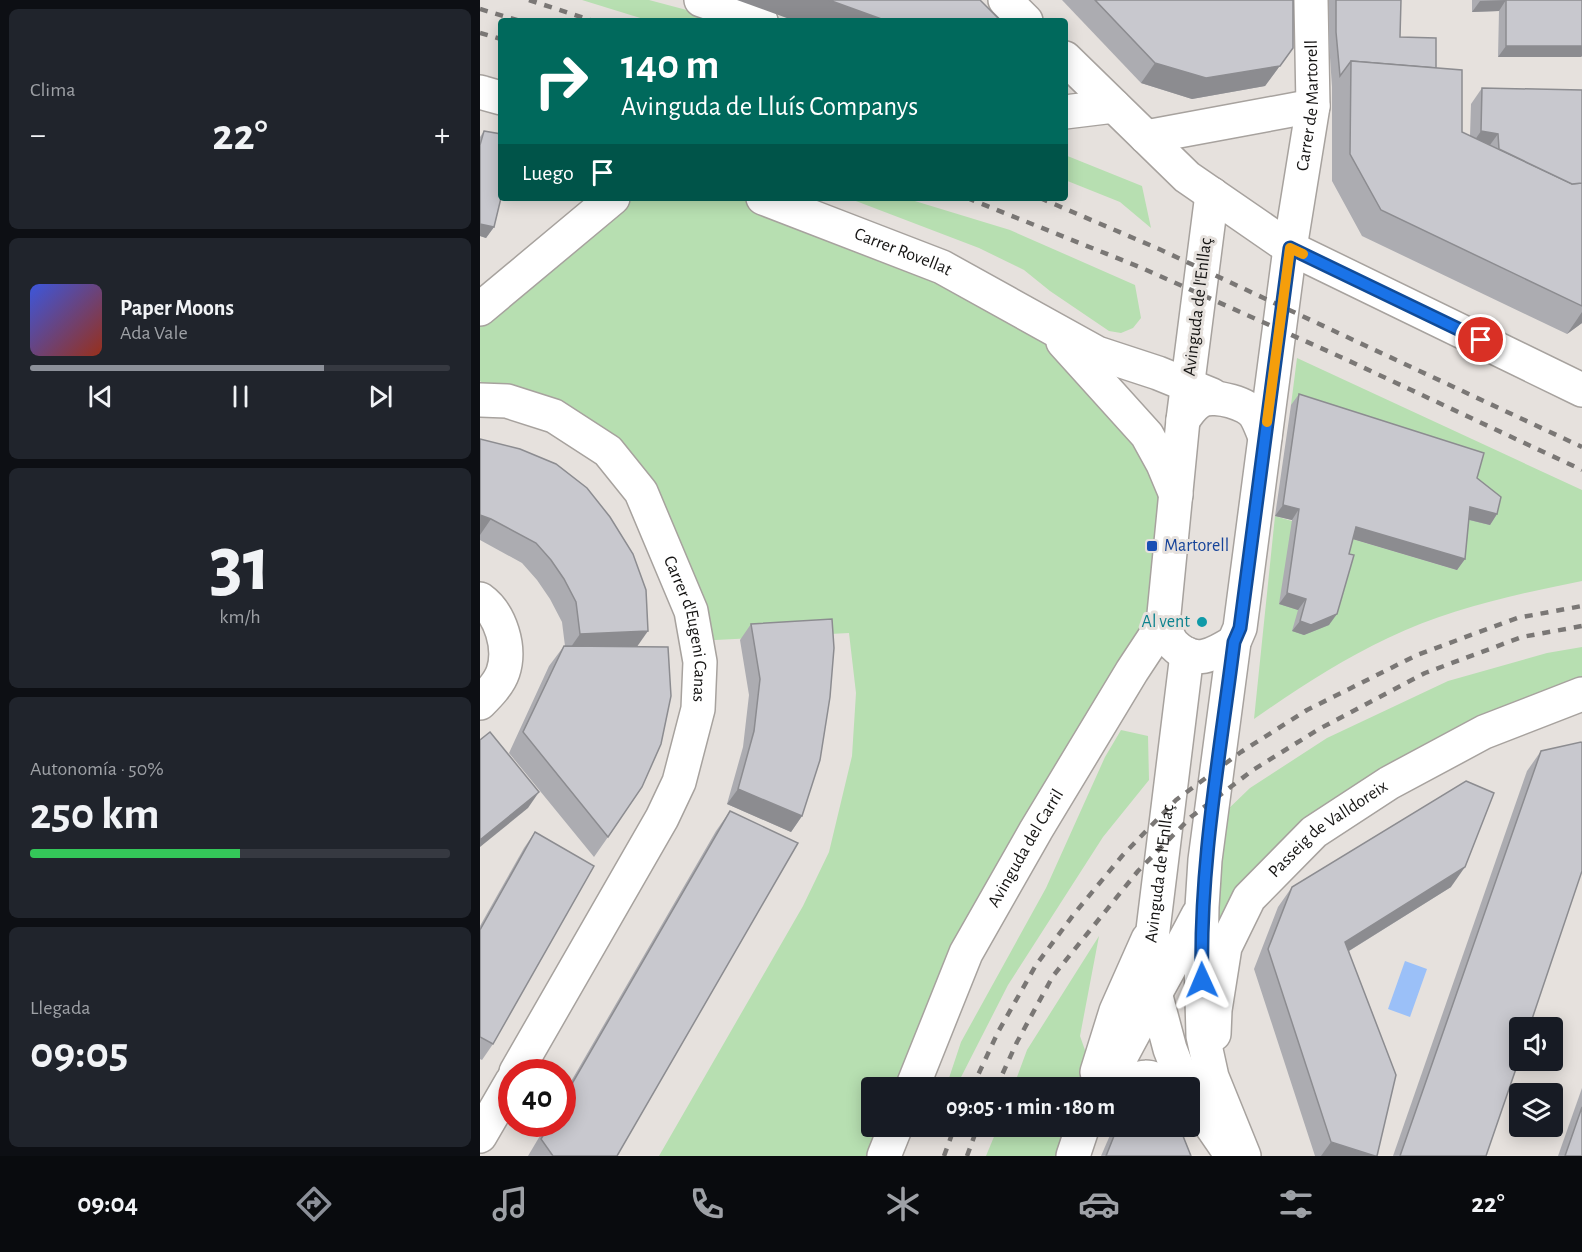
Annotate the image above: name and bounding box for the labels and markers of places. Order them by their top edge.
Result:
pin [1455,314,1506,365]
place label: Martorell [1164,537,1229,555]
marker: Martorell [1145,539,1159,553]
place label: Al vent [1141,613,1190,631]
marker: Al vent [1195,615,1209,629]

